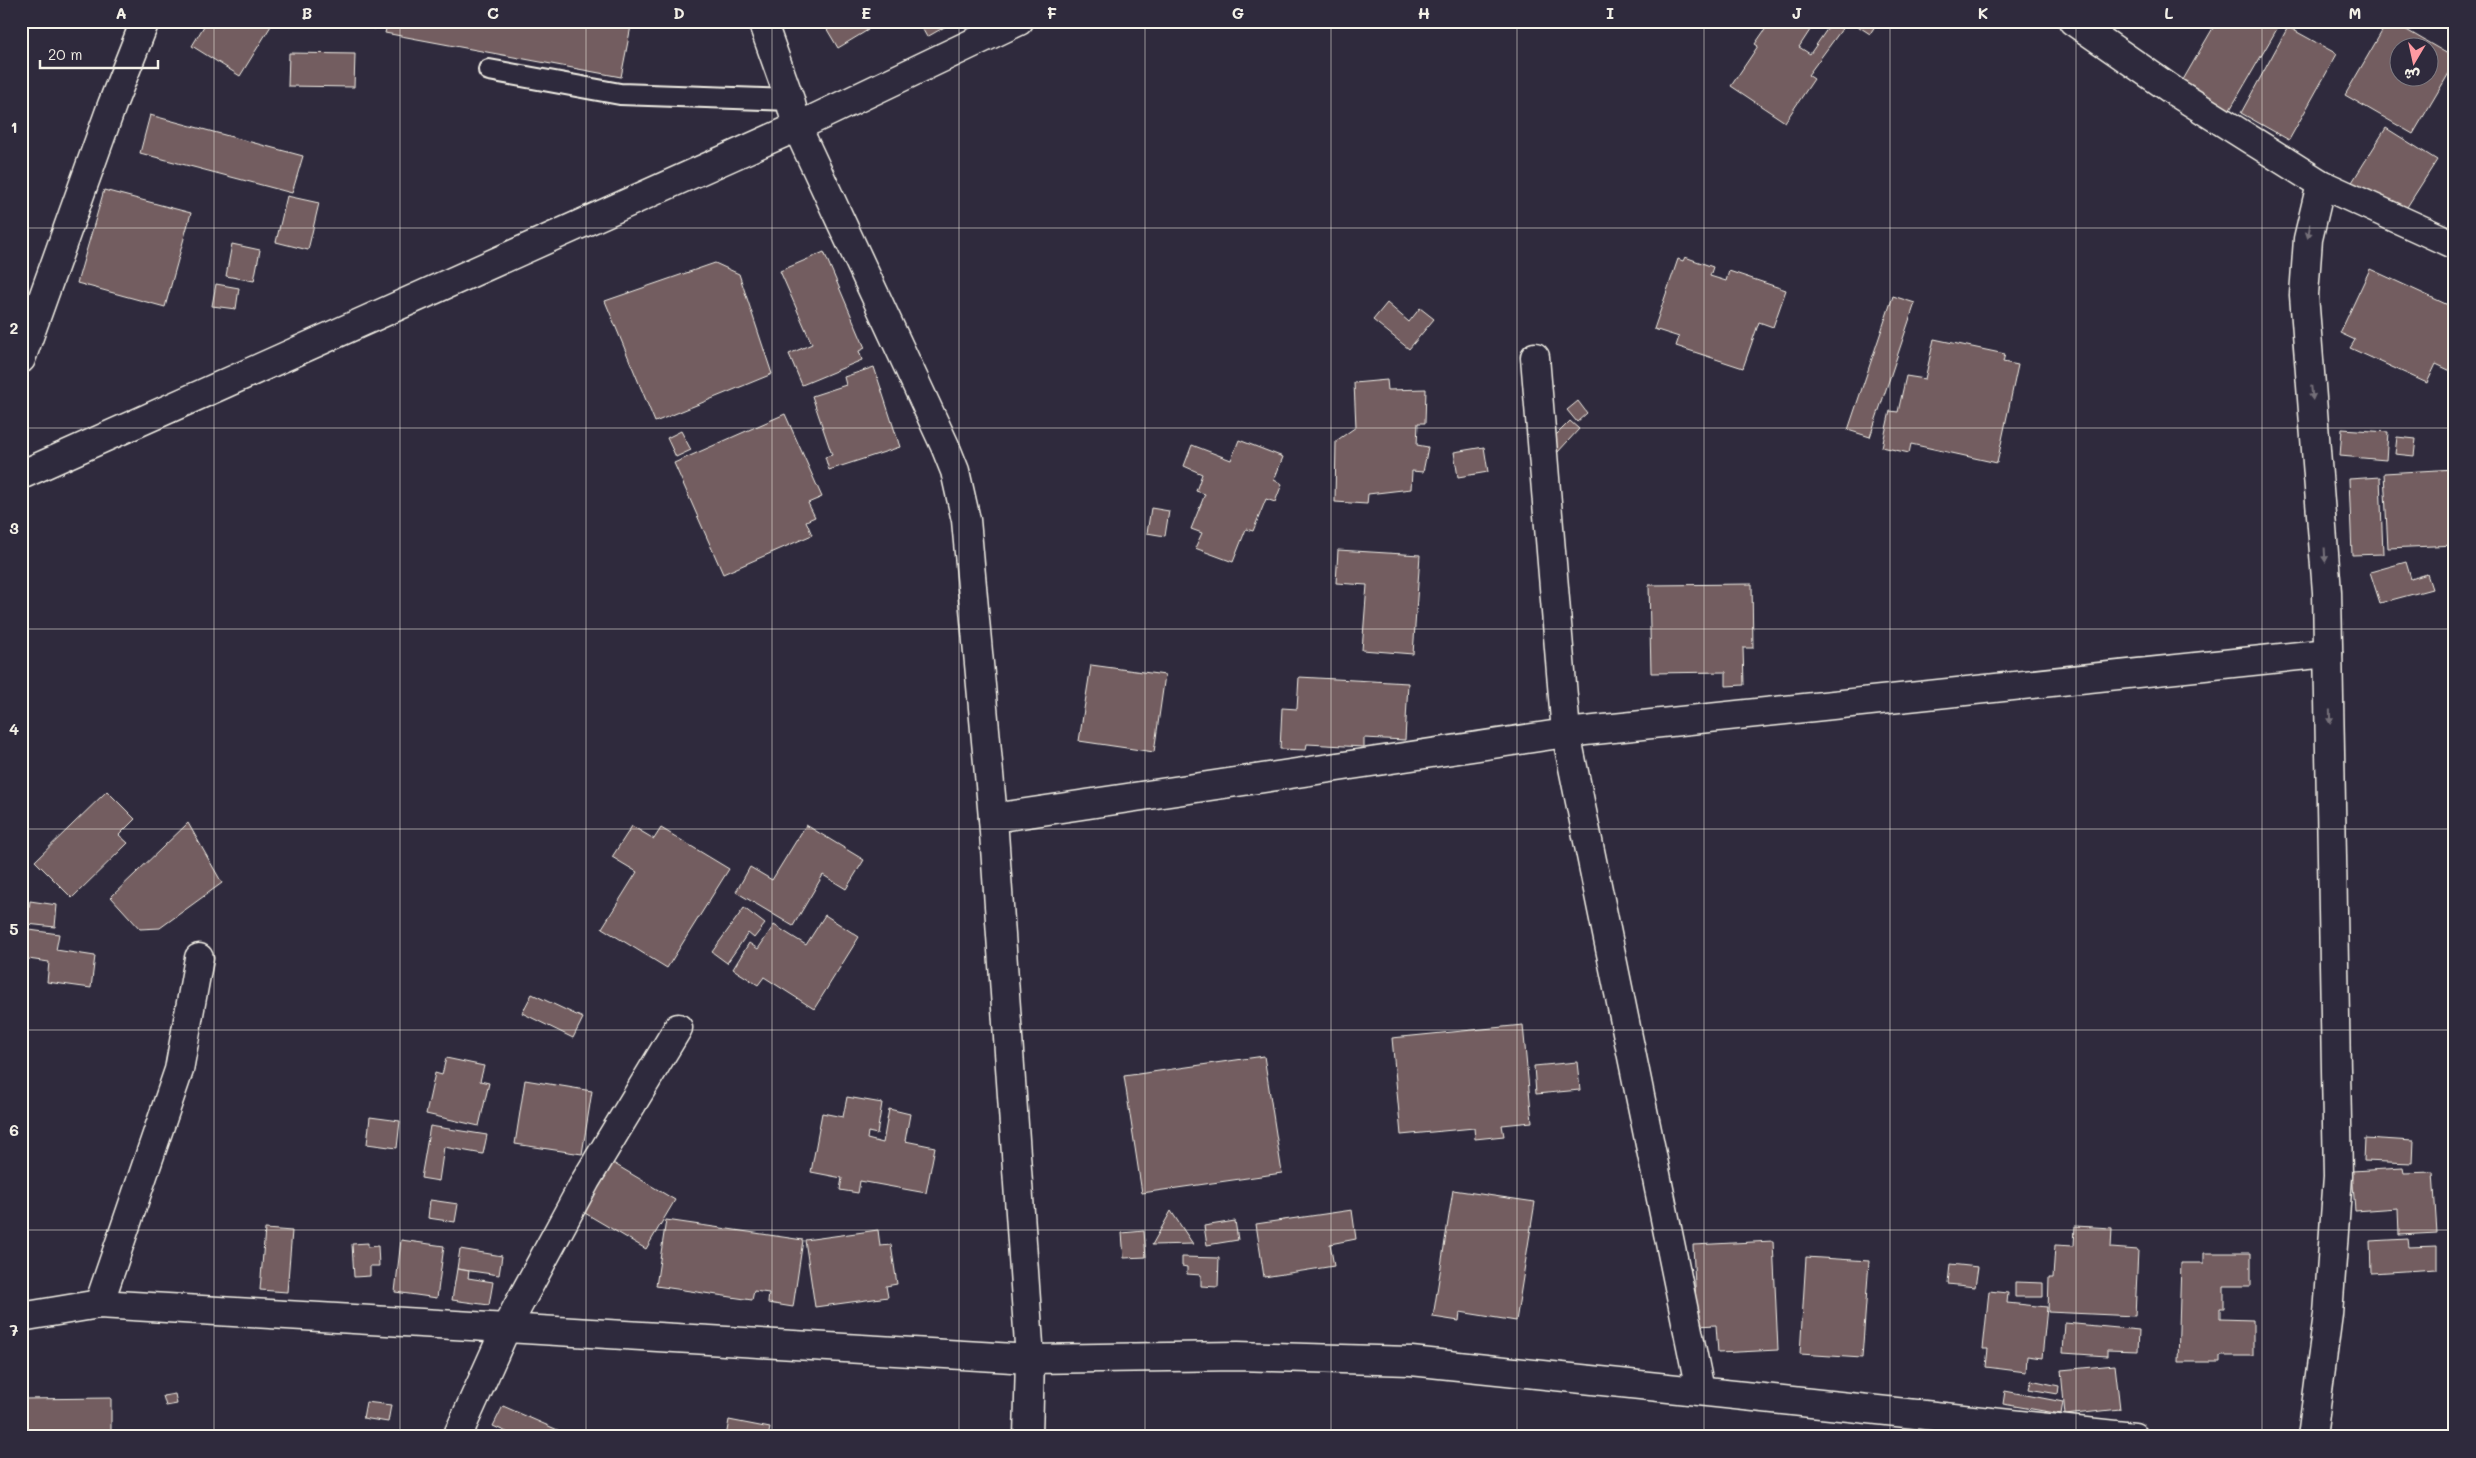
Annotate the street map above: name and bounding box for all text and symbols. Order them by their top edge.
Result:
text: A [115,2,127,23]
text: B [302,2,312,23]
text: C [487,2,499,23]
text: D [673,2,685,23]
text: E [861,2,871,23]
text: F [1047,2,1057,23]
text: G [1232,2,1244,23]
text: H [1418,2,1430,23]
text: I [1606,2,1614,23]
text: J [1792,2,1802,23]
text: K [1978,2,1988,23]
text: L [2164,2,2174,23]
text: M [2349,2,2361,23]
scale bar [40,38,158,70]
north arrow [2388,38,2438,88]
text: 20 m [48,44,82,64]
text: ش [2403,65,2421,86]
text: 1 [10,116,18,137]
one-way arrow [2305,224,2313,240]
text: 2 [10,317,19,338]
one-way arrow [2308,385,2316,401]
text: 3 [9,517,19,538]
one-way arrow [2322,547,2330,563]
one-way arrow [2326,710,2334,726]
text: 4 [9,718,19,739]
text: 5 [9,918,19,939]
text: 6 [9,1119,19,1140]
text: 7 [10,1319,19,1340]

